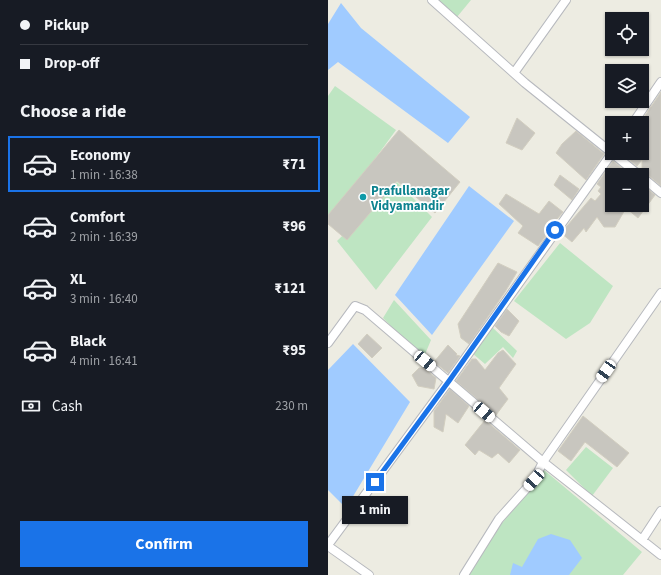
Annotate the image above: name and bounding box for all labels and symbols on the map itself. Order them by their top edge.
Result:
place label: Prafullanagar Vidyamandir [370,182,450,215]
marker: Prafullanagar Vidyamandir [358,192,368,202]
route start [546,221,564,239]
car [412,349,438,373]
car [594,358,618,384]
car [471,400,497,424]
car [522,467,546,493]
route end [366,473,384,491]
callout: 1 min [342,496,408,524]

